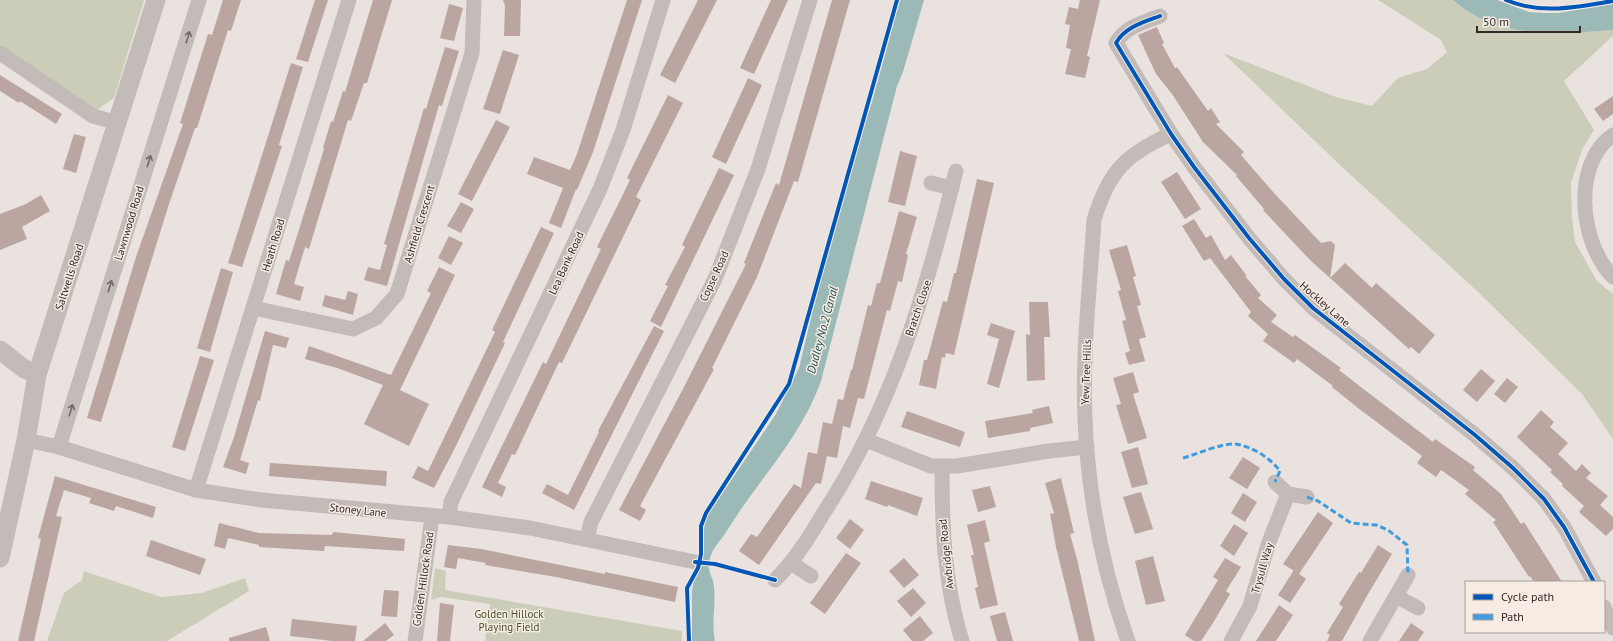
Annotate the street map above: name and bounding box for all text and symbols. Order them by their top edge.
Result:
scale bar [1477,8,1580,34]
text: 50 m [1483,14,1509,29]
one-way arrow [184,32,192,44]
one-way arrow [146,155,153,168]
street label: Ashfield Crescent [400,183,438,265]
street label: Lawnwood Road [111,184,147,262]
street label: Heath Road [258,217,288,273]
street label: Lea Bank Road [545,229,587,297]
street label: Saltwells Road [52,242,86,312]
street label: Copse Road [696,248,732,304]
street label: Bratch Close [902,278,934,338]
street label: Hockley Lane [1297,278,1353,330]
one-way arrow [107,279,114,292]
water label: Dudley No.2 Canal [803,284,841,375]
street label: Yew Tree Hills [1078,339,1094,405]
one-way arrow [68,403,75,416]
street label: Stoney Lane [329,500,387,520]
street label: Awbridge Road [935,518,957,590]
street label: Golden Hillock Road [409,531,437,627]
street label: Trysull Way [1248,540,1276,595]
legend [1465,581,1605,633]
text: Cycle path [1501,589,1554,604]
park label: Golden Hillock Playing Field [474,607,544,634]
text: Path [1501,609,1524,624]

